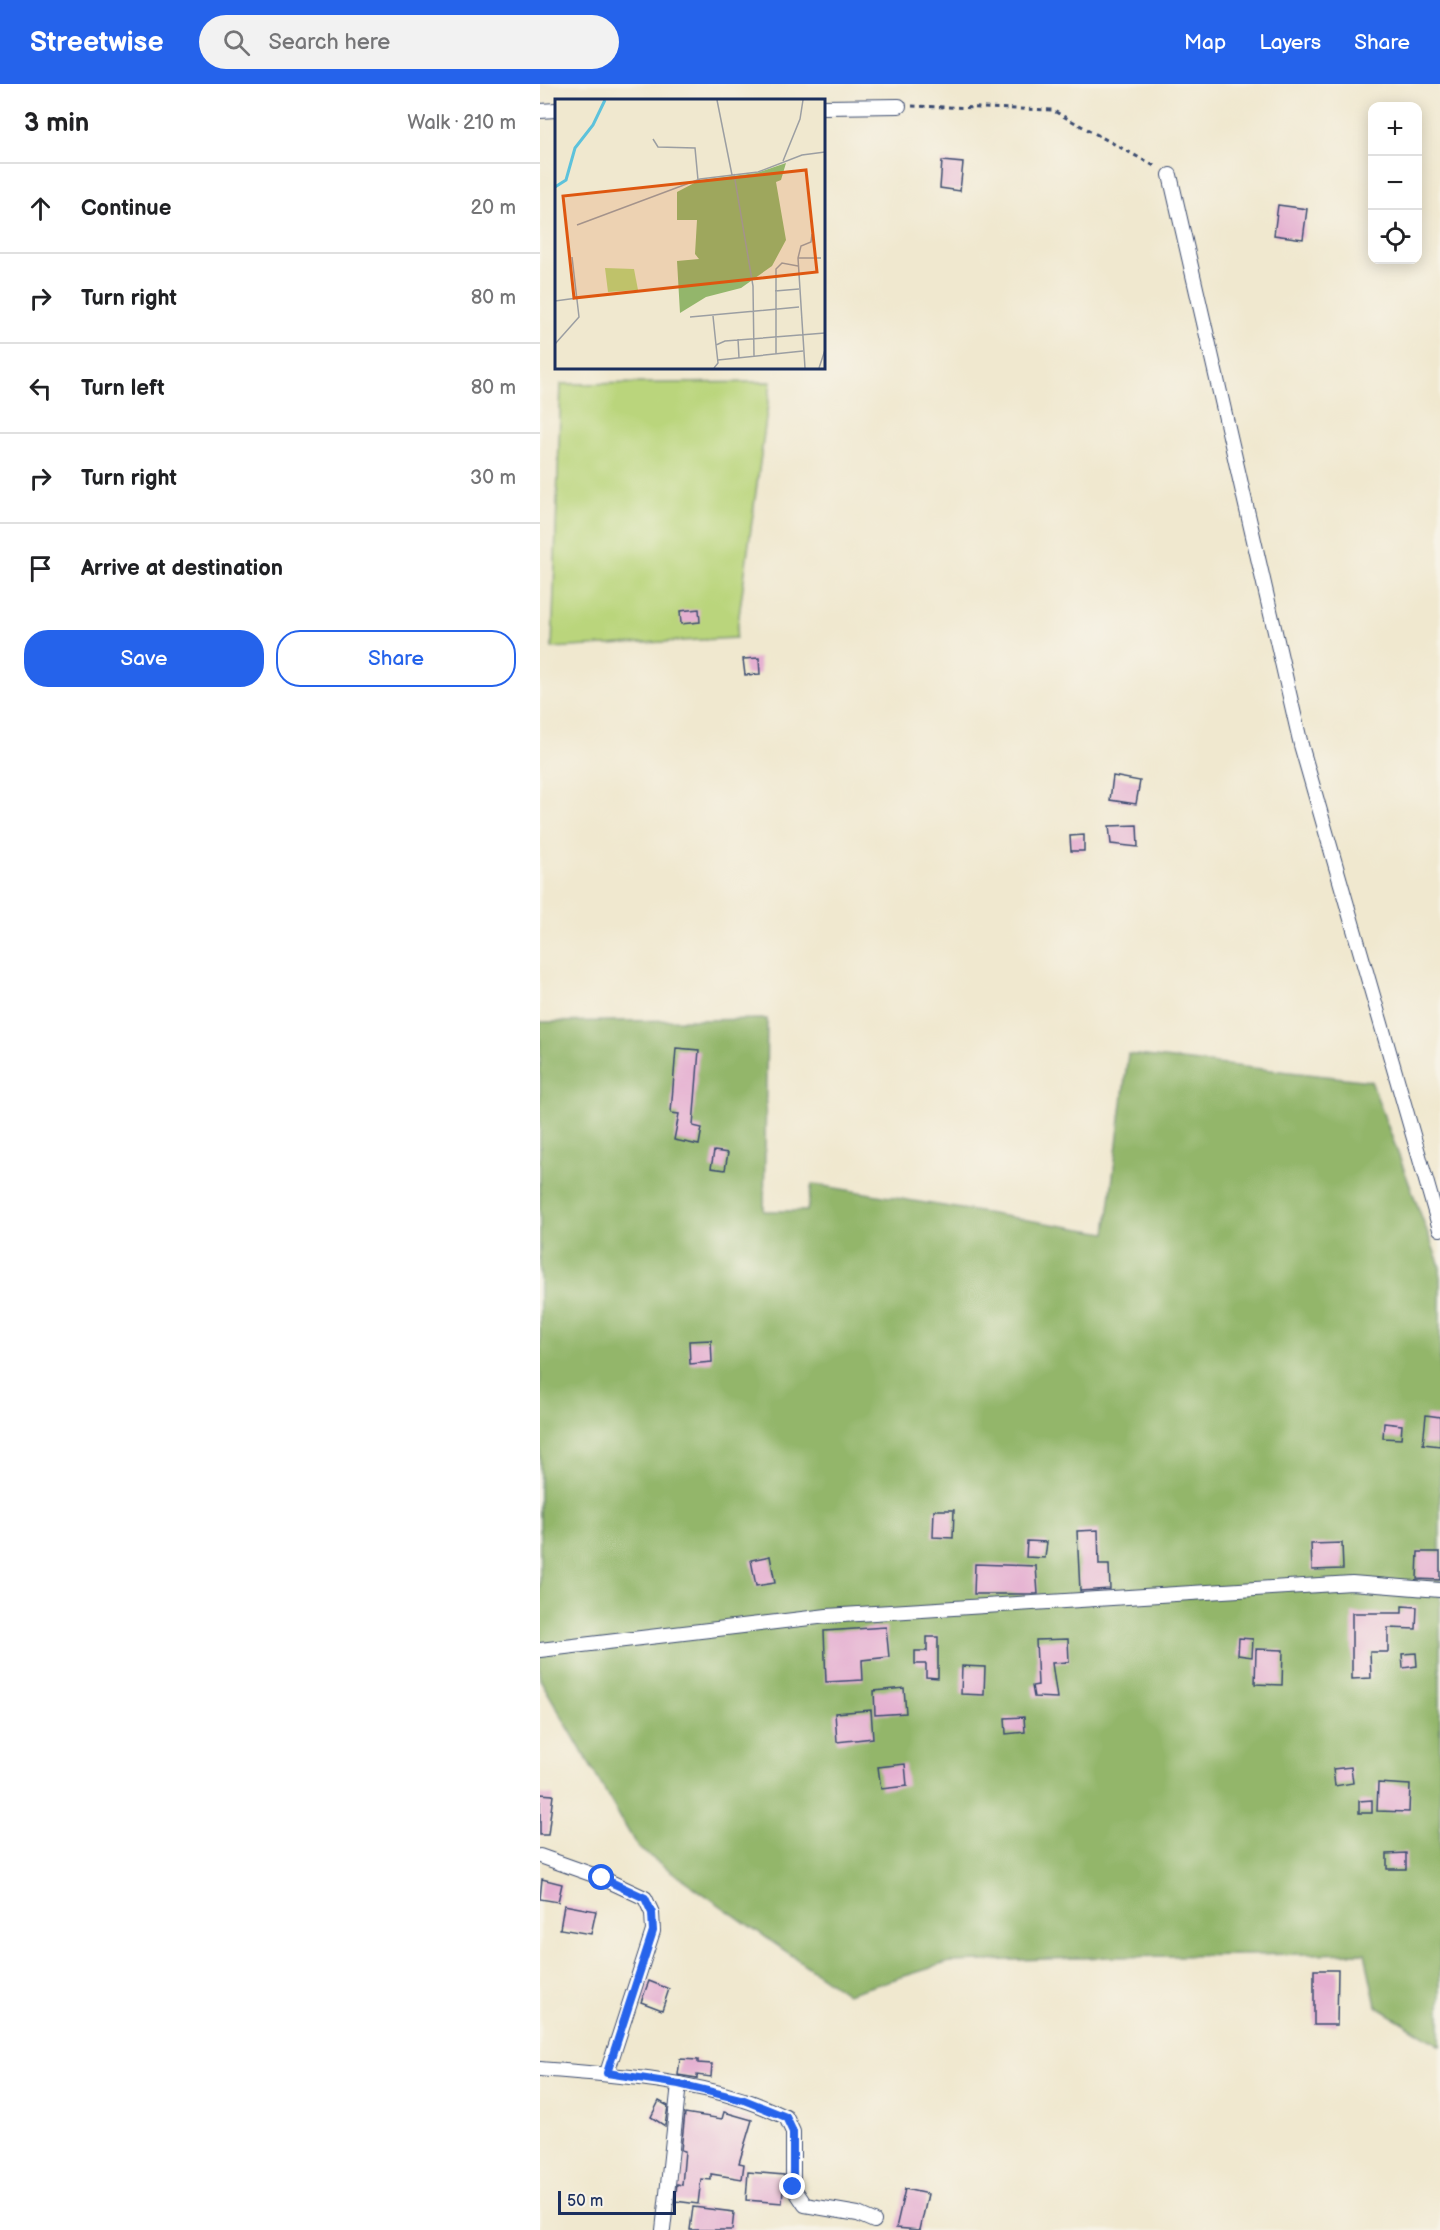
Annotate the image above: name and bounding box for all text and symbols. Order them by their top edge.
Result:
search box [199,15,619,69]
text: Streetwise [30,26,163,59]
icon: search [220,26,253,59]
text: Search here [268,29,390,56]
text: Map [1184,30,1226,55]
text: Layers [1259,30,1321,55]
text: Share [1354,30,1410,55]
inset map [555,99,825,369]
map controls [1368,102,1422,264]
button: + [1368,102,1422,156]
text: 3 min [24,108,89,139]
text: Walk · 210 m [407,111,516,135]
button: − [1368,156,1422,210]
icon: ahead [24,192,57,225]
text: Continue [81,195,171,222]
text: 20 m [471,196,516,220]
button: locate [1368,210,1422,264]
icon: right [24,282,57,315]
text: Turn right [81,285,177,312]
text: 80 m [471,286,516,310]
icon: left [24,372,57,405]
text: Turn left [81,375,165,402]
text: 80 m [471,376,516,400]
icon: right [24,462,57,495]
text: Turn right [81,465,177,492]
text: 30 m [470,466,516,490]
icon: arrive [24,552,57,585]
text: Arrive at destination [81,555,283,582]
button: Save [24,630,264,687]
button: Share [276,630,516,687]
route start [588,1864,614,1890]
route end [779,2173,805,2199]
scale bar [558,2188,676,2216]
text: 50 m [567,2192,603,2211]

